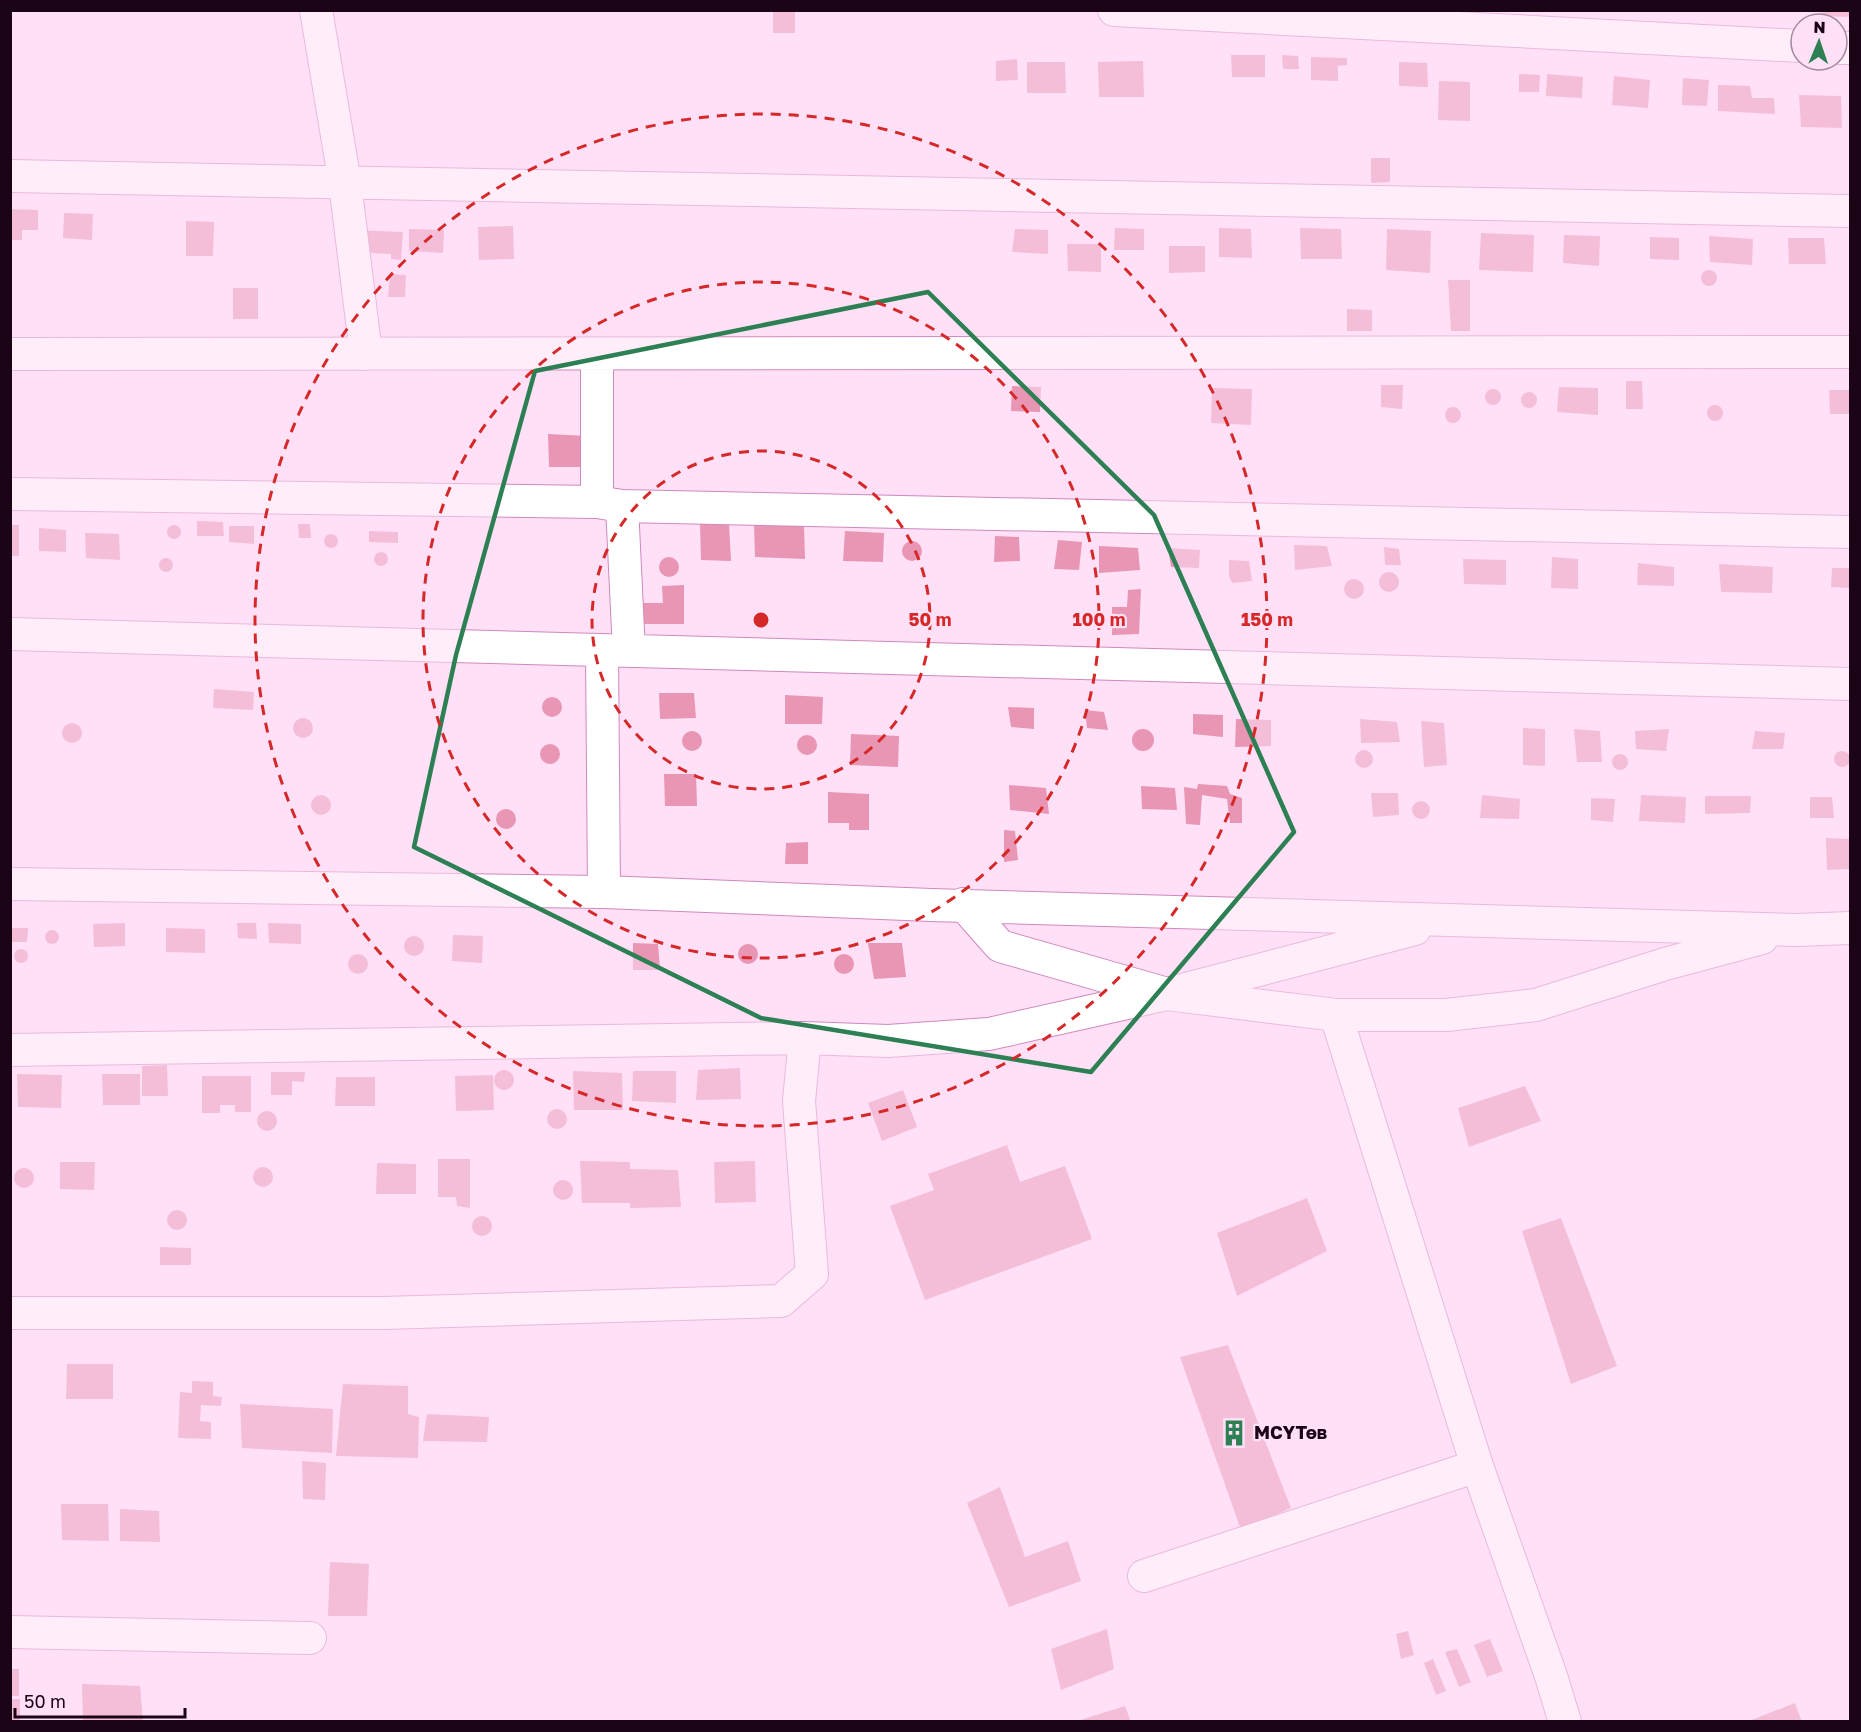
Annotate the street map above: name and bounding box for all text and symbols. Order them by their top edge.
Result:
north arrow [1789,12,1849,72]
text: N [1813,17,1826,37]
text: 50 m [909,608,951,630]
text: 100 m [1073,608,1125,630]
text: 150 m [1241,608,1293,630]
centre of rings [751,610,771,630]
building icon: МСҮТөв [1219,1418,1249,1448]
place label: МСҮТөв [1254,1421,1327,1443]
scale bar [15,1681,184,1719]
text: 50 m [24,1690,66,1712]

